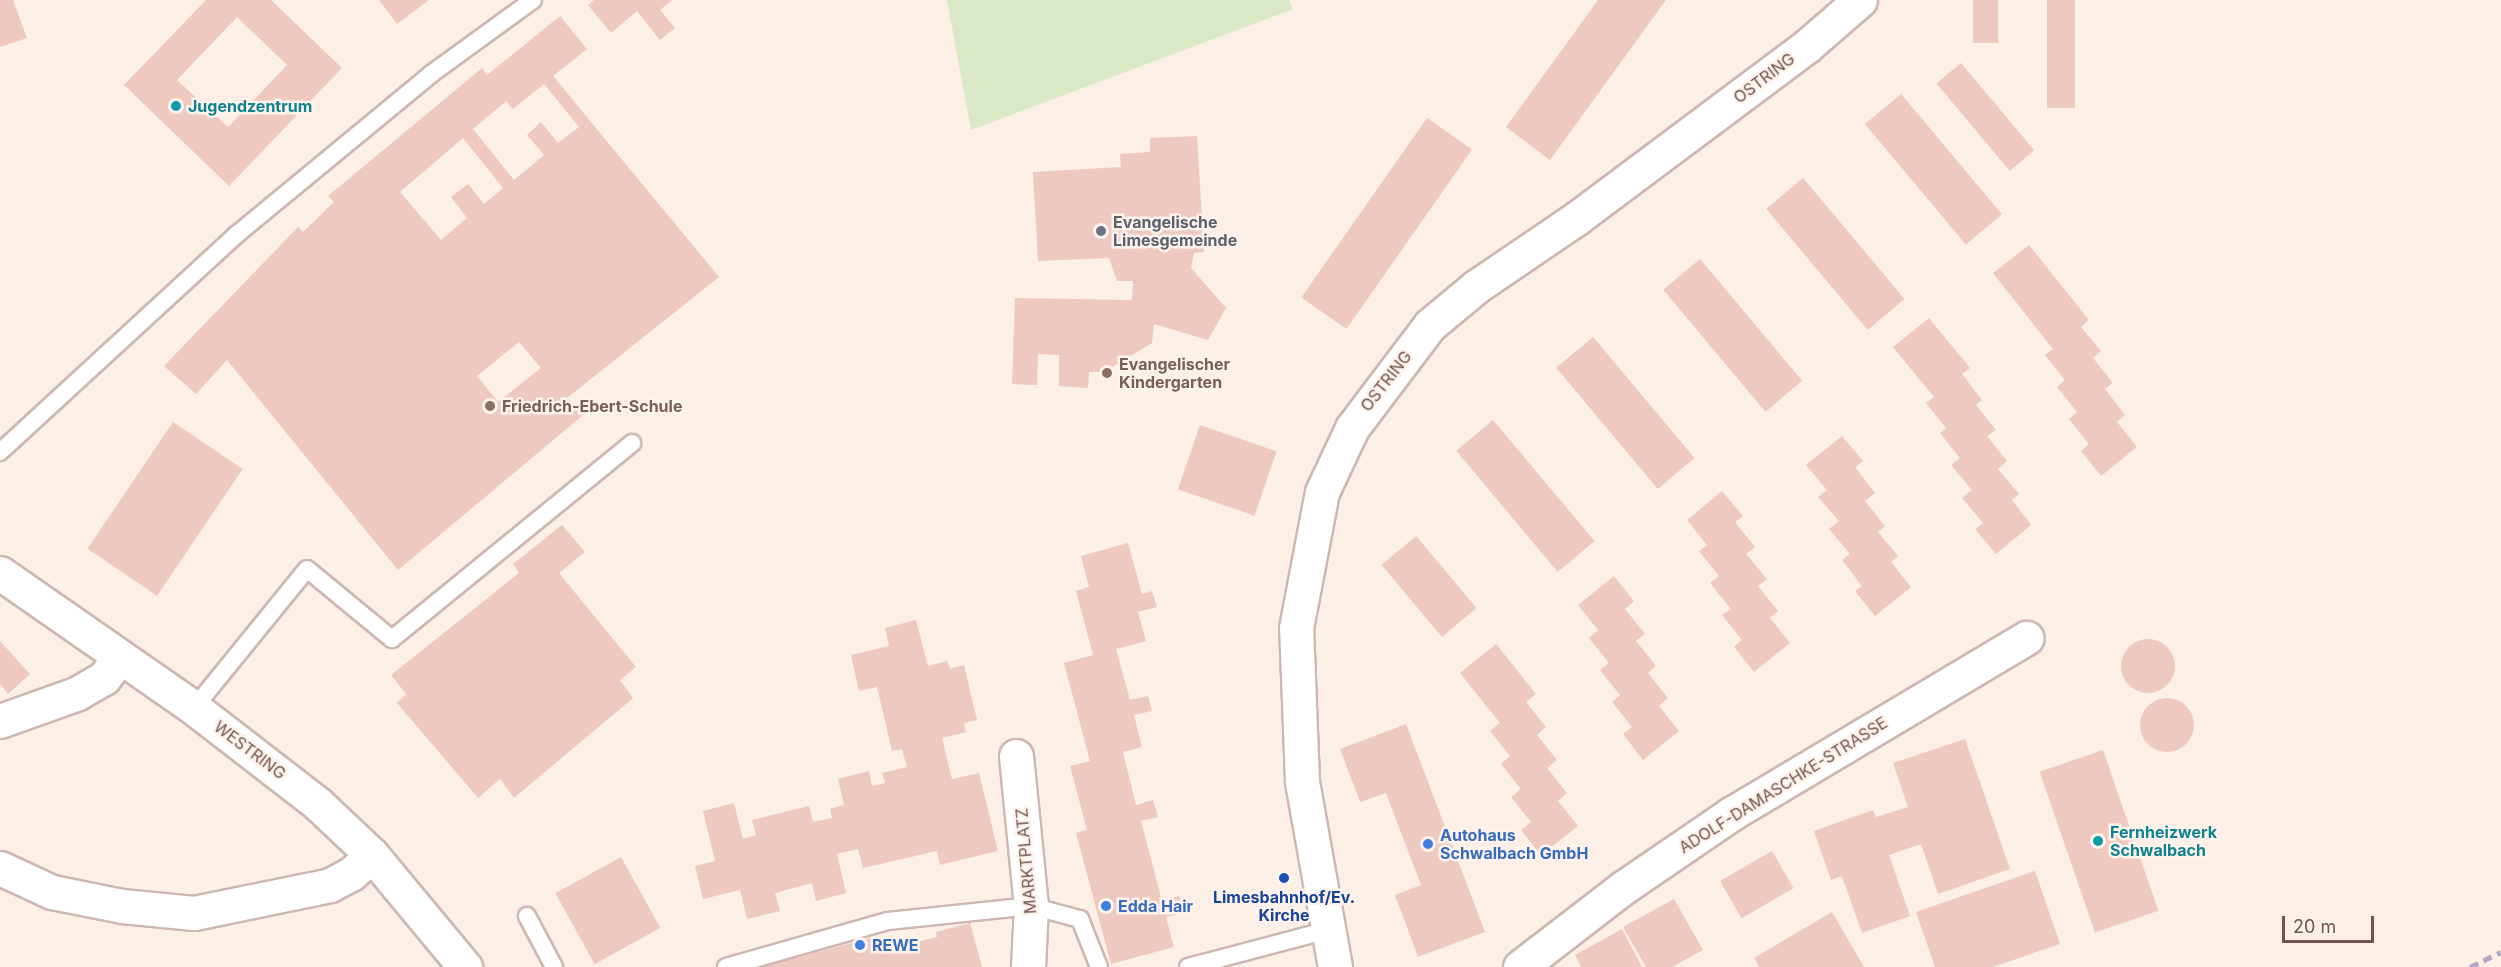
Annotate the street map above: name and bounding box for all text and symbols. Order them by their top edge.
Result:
street label: OSTRING [1730,49,1798,107]
place label: Jugendzentrum [188,96,312,116]
marker: Jugendzentrum [169,99,183,113]
place label: Evangelische Limesgemeinde [1113,212,1237,250]
marker: Evangelische Limesgemeinde [1094,224,1108,238]
street label: OSTRING [1356,347,1416,415]
place label: Evangelischer Kindergarten [1119,354,1230,392]
marker: Evangelischer Kindergarten [1100,366,1114,380]
place label: Friedrich-Ebert-Schule [502,396,682,416]
marker: Friedrich-Ebert-Schule [483,399,497,413]
street label: ADOLF-DAMASCHKE-STRASSE [1675,713,1891,857]
street label: WESTRING [210,717,290,783]
street label: MARKTPLATZ [1012,807,1040,915]
place label: Fernheizwerk Schwalbach [2110,822,2217,860]
place label: Autohaus Schwalbach GmbH [1440,825,1588,863]
marker: Fernheizwerk Schwalbach [2091,834,2105,848]
marker: Autohaus Schwalbach GmbH [1421,837,1435,851]
marker: Limesbahnhof/Ev. Kirche [1277,871,1291,885]
place label: Limesbahnhof/Ev. Kirche [1213,887,1355,925]
place label: Edda Hair [1118,896,1193,916]
marker: Edda Hair [1099,899,1113,913]
scale bar [2285,904,2376,942]
text: 20 m [2293,916,2336,937]
place label: REWE [872,935,919,955]
marker: REWE [853,938,867,952]

